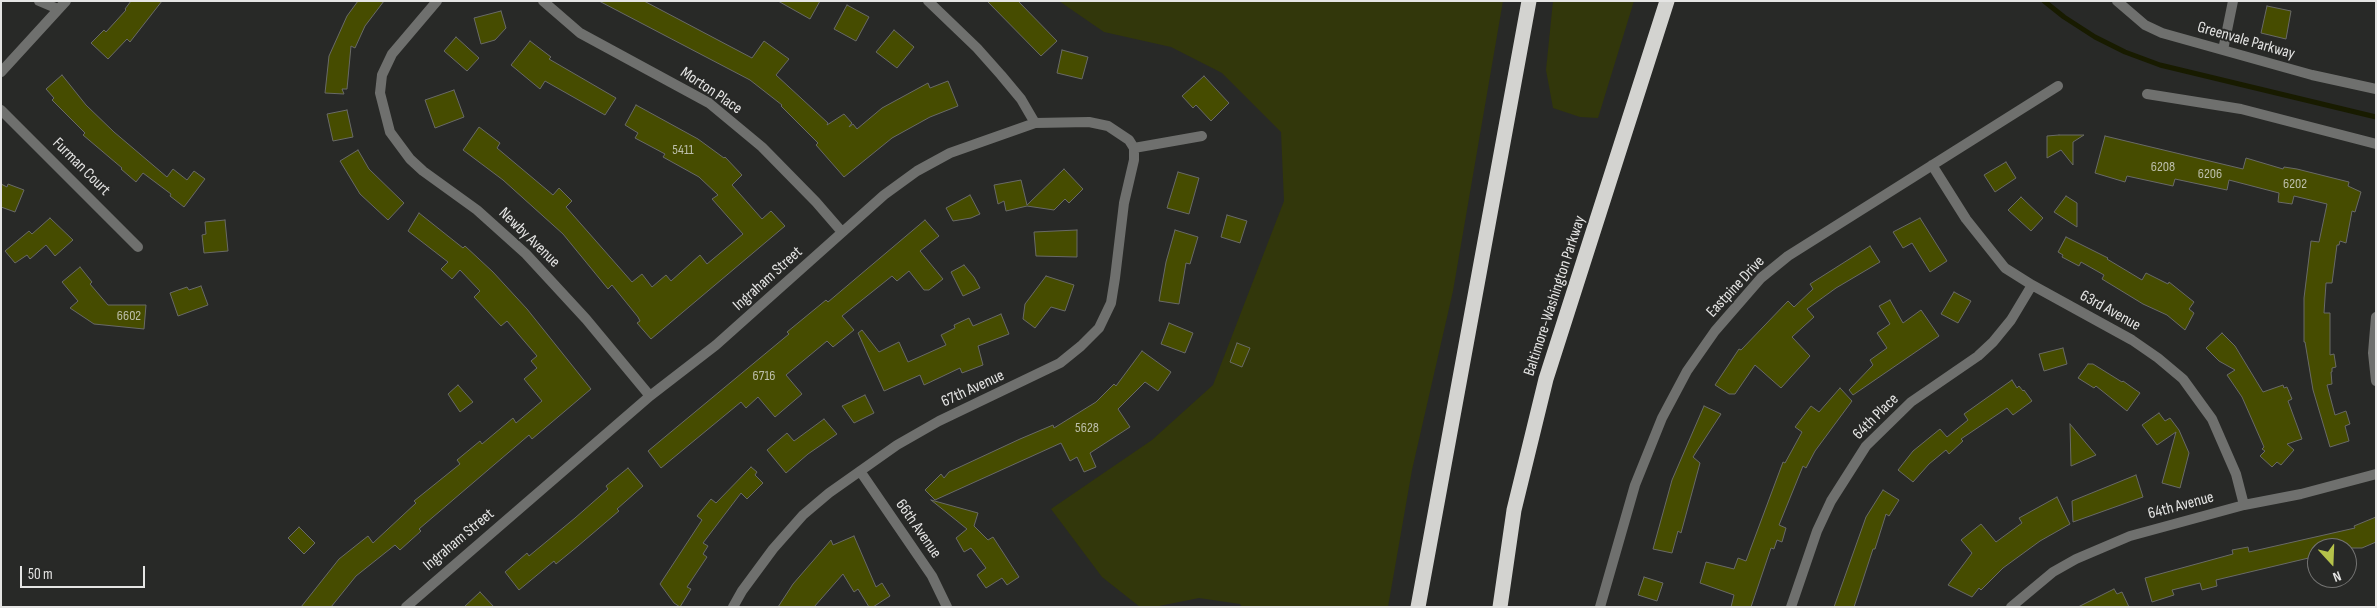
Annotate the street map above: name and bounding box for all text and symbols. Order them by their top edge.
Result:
street label: Greenvale Parkway [2195,18,2297,64]
street label: Morton Place [676,63,746,119]
street label: Furman Court [48,134,114,200]
house number: 5411 [672,142,694,158]
house number: 6208 [2151,159,2175,175]
house number: 6206 [2198,166,2222,182]
house number: 6202 [2283,176,2307,192]
street label: Newby Avenue [494,204,564,272]
street label: Baltimore-Washington Parkway [1520,213,1590,379]
street label: Ingraham Street [729,243,807,315]
street label: Eastpine Drive [1703,252,1769,322]
street label: 63rd Avenue [2076,287,2144,335]
house number: 6602 [117,308,141,324]
street label: 67th Avenue [939,366,1007,412]
house number: 6716 [753,368,775,384]
street label: 64th Place [1849,390,1903,444]
house number: 5628 [1075,420,1099,436]
street label: 64th Avenue [2146,488,2216,524]
street label: 66th Avenue [891,496,945,562]
street label: Ingraham Street [420,505,498,575]
north arrow [2307,538,2357,588]
scale bar [22,556,148,588]
text: 50 m [28,565,53,584]
text: N [2331,567,2343,586]

